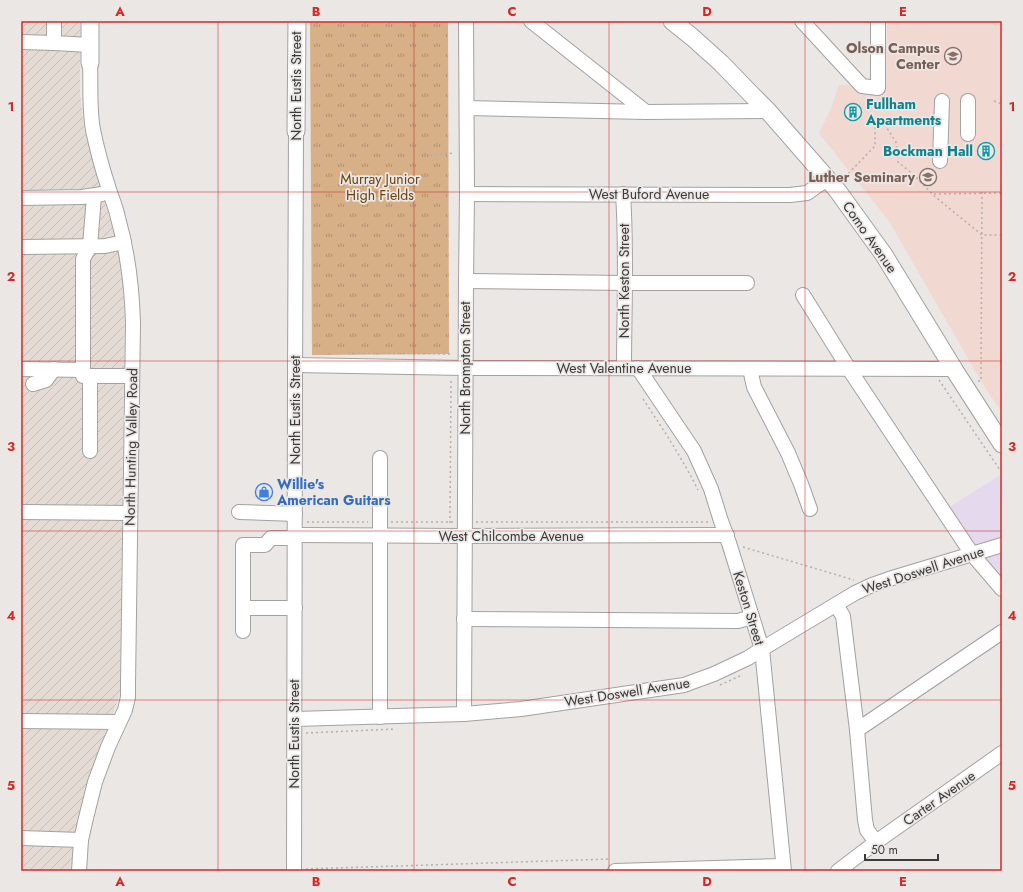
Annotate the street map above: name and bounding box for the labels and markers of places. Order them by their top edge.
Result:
place label: Olson Campus Center [846,38,941,74]
school or university icon: Olson Campus Center [943,46,963,66]
place label: Fullham Apartments [865,94,942,130]
building icon: Fullham Apartments [843,102,863,122]
place label: Bockman Hall [883,141,973,161]
building icon: Bockman Hall [976,141,996,161]
place label: Luther Seminary [808,167,916,187]
school or university icon: Luther Seminary [918,167,938,187]
place label: Willie's American Guitars [276,474,391,510]
shop icon: Willie's American Guitars [254,482,274,502]

